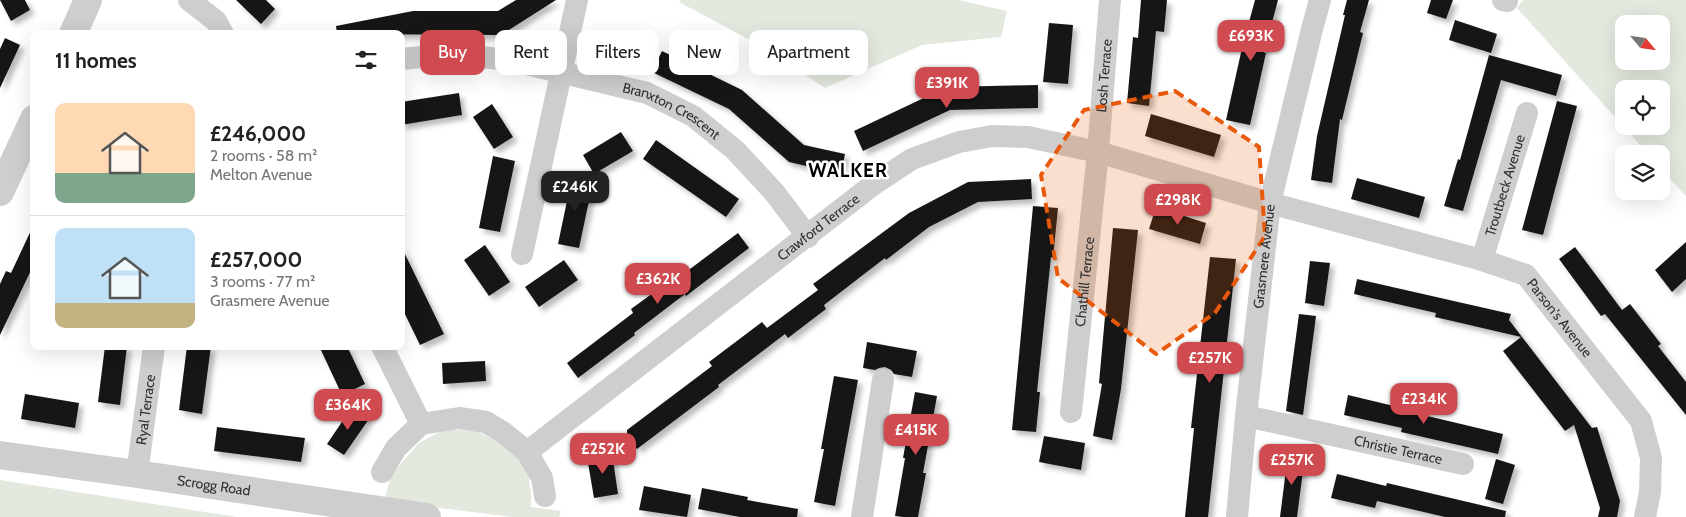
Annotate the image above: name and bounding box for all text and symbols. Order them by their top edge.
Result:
north arrow [1615,15,1670,70]
map controls [1615,15,1670,200]
pin: £693K [1216,20,1286,62]
text: £693K [1229,26,1273,45]
chip: Buy [420,30,485,75]
chip: Rent [495,30,567,75]
chip: Filters [577,30,659,75]
chip: New [669,30,739,75]
chip: Apartment [749,30,868,75]
street label: Losh Terrace [1092,38,1116,113]
icon: filters [352,46,380,74]
text: 11 homes [55,48,137,73]
pin: £391K [912,66,982,109]
text: £391K [926,73,968,92]
street label: Branxton Crescent [621,78,724,144]
button: locate [1615,80,1670,135]
text: £246,000 [210,121,306,146]
icon: home [95,123,155,183]
street label: Troutbeck Avenue [1481,132,1529,238]
button: layers [1615,145,1670,200]
text: 2 rooms · 58 m² [210,146,317,165]
district label: WALKER [808,159,888,182]
text: Melton Avenue [210,165,312,184]
pin: £246K [540,170,610,213]
text: £246K [552,177,598,196]
pin: £298K [1143,184,1213,226]
street label: Crawford Terrace [773,190,863,265]
text: £298K [1155,190,1201,209]
street label: Grasmere Avenue [1249,203,1279,309]
street label: Chathill Terrace [1071,236,1098,328]
text: £257,000 [210,247,302,272]
icon: home [95,248,155,308]
pin: £362K [623,262,693,305]
text: £362K [636,269,680,288]
text: 3 rooms · 77 m² [210,272,315,291]
street label: Parson's Avenue [1523,275,1596,361]
text: Grasmere Avenue [210,291,330,310]
pin: £257K [1175,342,1245,384]
text: £257K [1188,348,1232,367]
street label: Ryal Terrace [132,373,159,446]
pin: £234K [1389,382,1459,425]
pin: £364K [313,388,383,431]
text: £234K [1401,389,1447,408]
text: £364K [325,395,371,414]
pin: £415K [881,414,951,456]
text: £415K [895,420,937,439]
street label: Christie Terrace [1352,431,1444,468]
pin: £252K [568,432,638,475]
text: £252K [581,439,625,458]
pin: £257K [1257,444,1327,486]
text: £257K [1270,450,1314,469]
street label: Scrogg Road [176,471,252,500]

